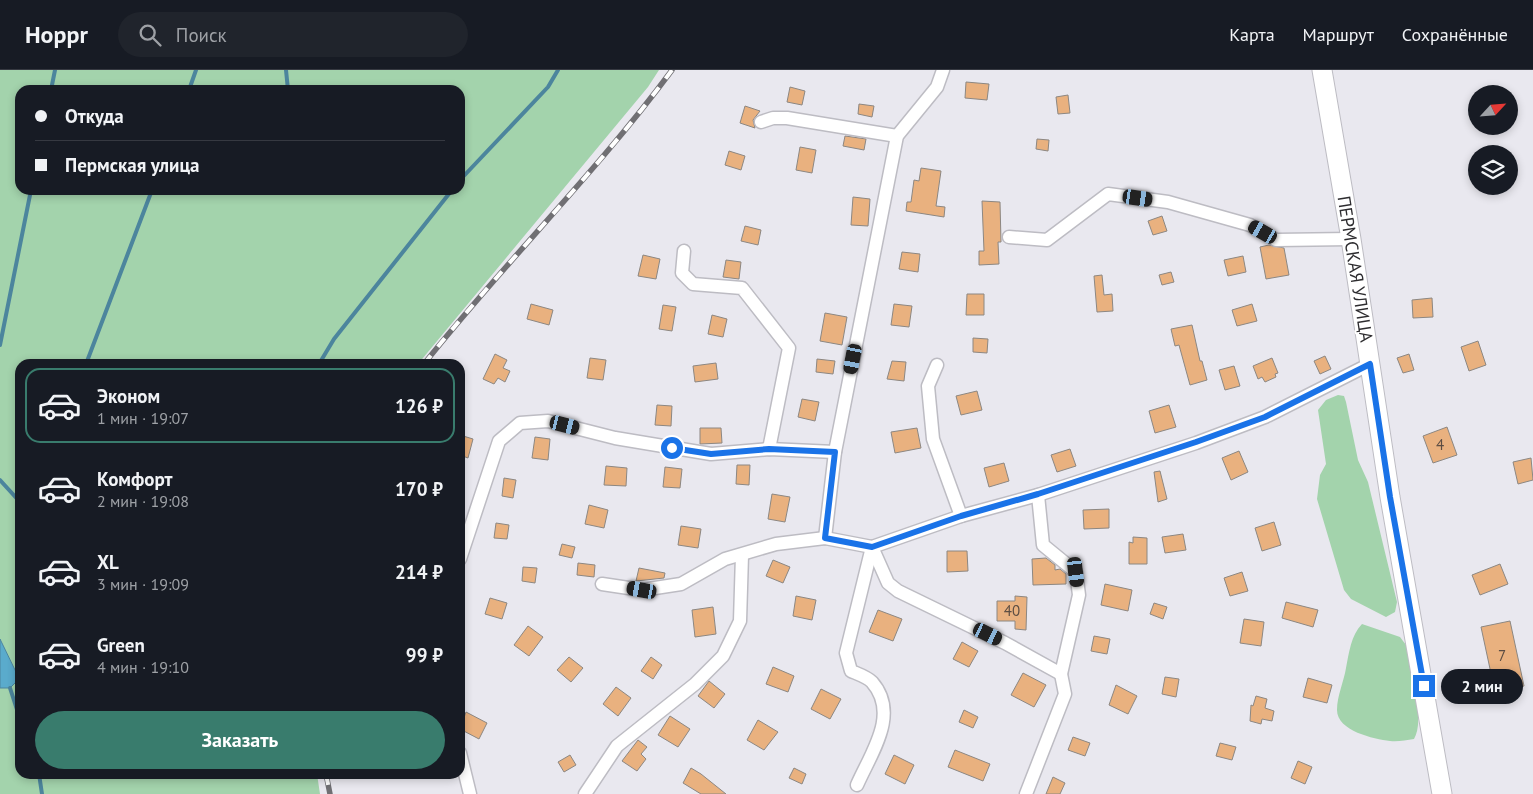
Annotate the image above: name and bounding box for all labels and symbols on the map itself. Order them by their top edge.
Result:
north arrow [1468,85,1518,135]
car [1122,188,1153,208]
street label: ПЕРМСКАЯ УЛИЦА [1333,194,1378,344]
car [1246,218,1279,246]
car [842,343,863,375]
car [548,414,581,436]
house number: 4 [1436,435,1444,454]
route start [661,437,683,459]
car [1066,556,1085,588]
car [625,580,658,600]
house number: 40 [1004,601,1020,620]
car [971,621,1004,647]
house number: 7 [1498,646,1506,665]
callout: 2 мин [1442,668,1524,704]
route end [1413,675,1435,697]

